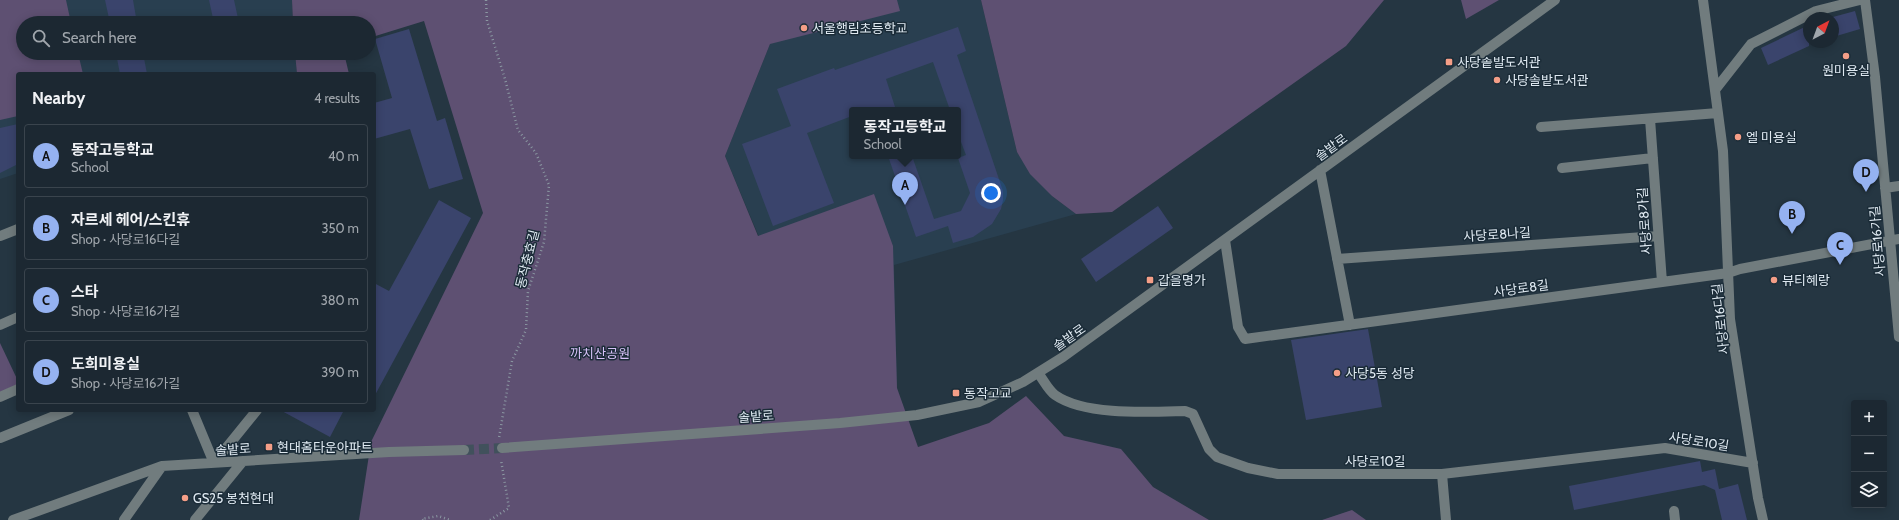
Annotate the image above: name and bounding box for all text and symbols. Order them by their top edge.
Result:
north arrow [1803,12,1839,48]
search box [16,16,376,60]
place label: 서울행림초등학교 [812,20,908,36]
marker: 서울행림초등학교 [799,23,809,33]
icon: search [30,27,52,49]
text: Search here [62,29,137,47]
marker: 원미용실 [1841,51,1851,61]
place label: 사당솥발도서관 [1457,54,1541,70]
marker: 사당솥발도서관 [1444,57,1454,67]
place label: 원미용실 [1822,62,1870,78]
place label: 사당솔밭도서관 [1505,72,1589,88]
marker: 사당솔밭도서관 [1492,75,1502,85]
text: Nearby [32,88,85,108]
text: 4 results [314,90,360,106]
popup [849,107,961,159]
text: 동작고등학교 [864,118,946,136]
place label: 엘 미용실 [1746,129,1797,145]
street label: 솔밭로 [1312,130,1350,164]
marker: 엘 미용실 [1733,132,1743,142]
text: School [864,136,902,152]
text: 동작고등학교 [71,141,154,159]
text: A [42,148,50,164]
text: 40 m [328,148,359,164]
text: School [71,159,109,175]
pin: D [1853,159,1879,192]
pin: A [892,172,918,205]
your location [981,183,1001,203]
street label: 사당로8가길 [1634,187,1654,255]
pin: B [1779,201,1805,234]
street label: 사당로16가길 [1866,205,1888,277]
text: 자르세 헤어/스킨휴 [71,211,190,229]
text: B [42,220,50,236]
text: 350 m [322,220,359,236]
street label: 사당로8나길 [1463,224,1531,244]
street label: 동작충효길 [512,228,542,290]
text: Shop · 사당로16다길 [71,231,180,247]
pin: C [1827,232,1853,265]
place label: 갑을명가 [1158,272,1206,288]
place label: 뷰티혜랑 [1782,272,1830,288]
marker: 갑을명가 [1145,275,1155,285]
marker: 뷰티혜랑 [1769,275,1779,285]
street label: 사당로8길 [1492,276,1550,300]
text: 스타 [71,283,99,301]
street label: 사당로16다길 [1708,283,1732,355]
text: C [42,292,50,308]
text: 380 m [321,292,359,308]
text: Shop · 사당로16가길 [71,303,180,319]
street label: 솔밭로 [1050,320,1088,354]
park label: 까치산공원 [570,345,630,361]
text: 도희미용실 [71,355,140,373]
text: D [41,364,51,380]
text: 390 m [321,364,359,380]
place label: 사당5동 성당 [1345,365,1415,381]
marker: 사당5동 성당 [1332,368,1342,378]
text: Shop · 사당로16가길 [71,375,180,391]
place label: 동작고교 [964,385,1012,401]
marker: 동작고교 [951,388,961,398]
map controls [1851,400,1887,508]
button: + [1851,400,1887,436]
street label: 솔밭로 [738,407,774,425]
street label: 사당로10길 [1668,428,1730,454]
button: − [1851,436,1887,472]
place label: 현대홈타운아파트 [277,439,373,455]
street label: 솔밭로 [215,440,251,458]
marker: 현대홈타운아파트 [264,442,274,452]
street label: 사당로10길 [1344,453,1406,469]
button: layers [1851,472,1887,508]
place label: GS25 봉천현대 [193,490,274,506]
marker: GS25 봉천현대 [180,493,190,503]

